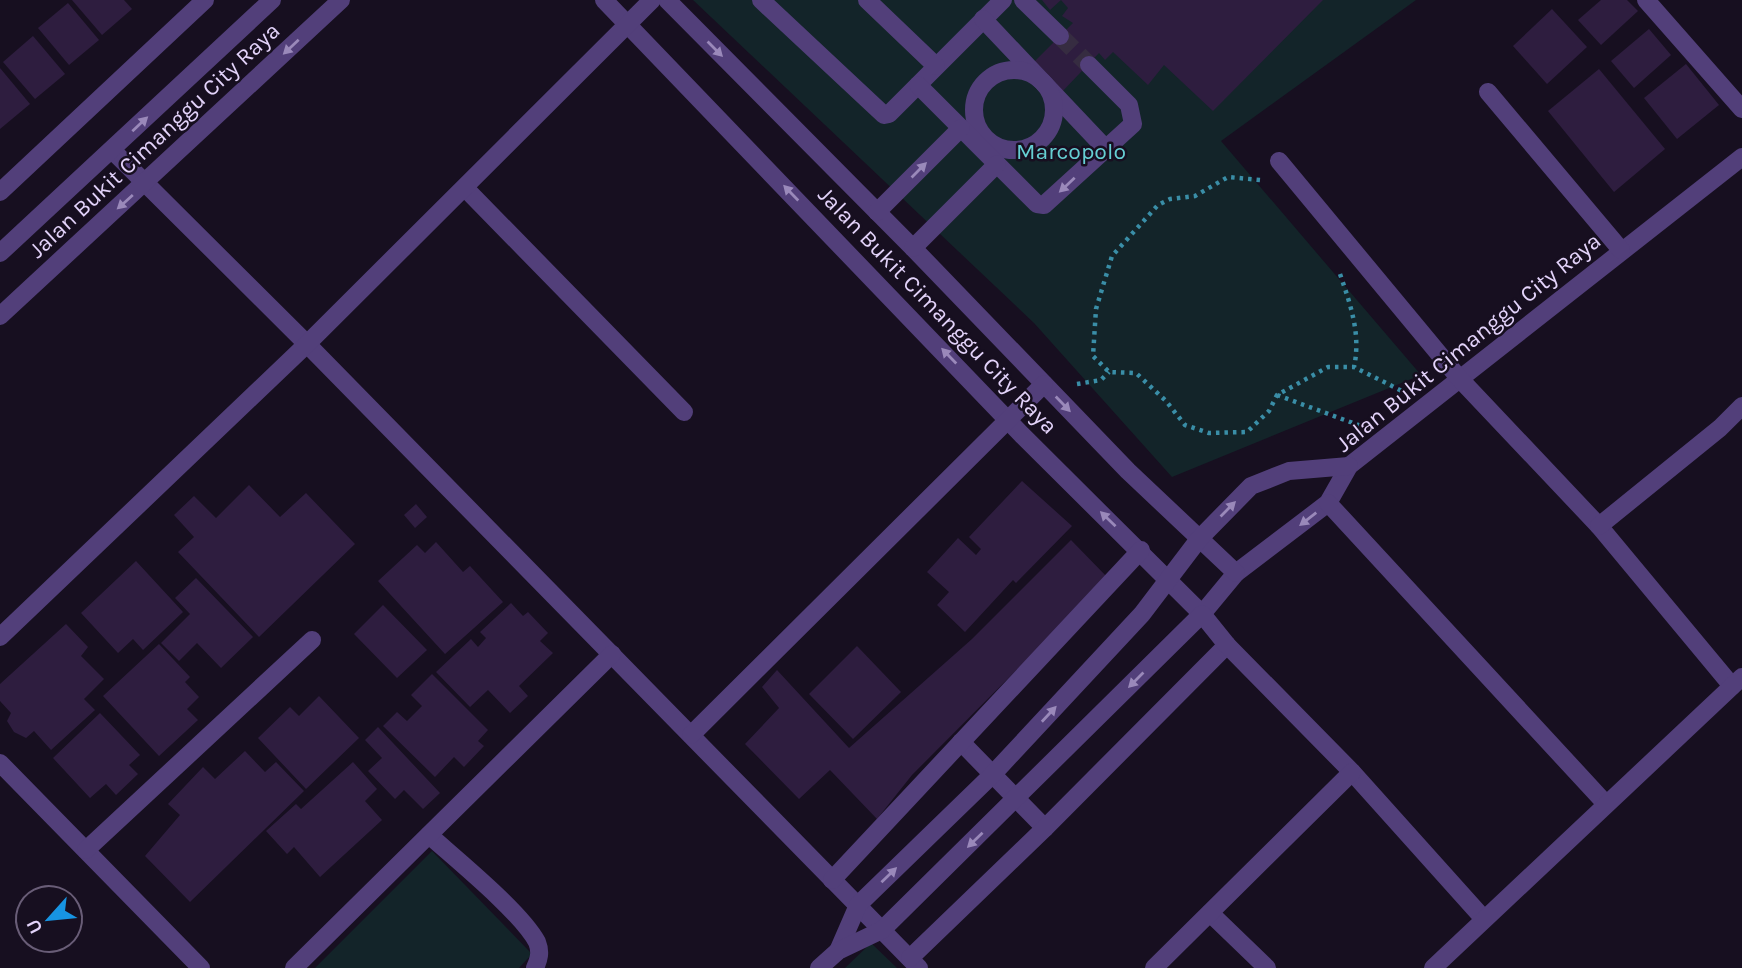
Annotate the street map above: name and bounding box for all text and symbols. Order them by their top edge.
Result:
street label: Jalan Bukit Cimanggu City Raya [23,17,285,264]
one-way arrow [283,38,300,54]
one-way arrow [706,40,723,56]
one-way arrow [131,116,148,132]
park label: Marcopolo [1016,138,1126,165]
one-way arrow [910,162,926,179]
one-way arrow [1059,177,1076,194]
street label: Jalan Bukit Cimanggu City Raya [812,181,1063,439]
one-way arrow [782,184,799,201]
one-way arrow [116,194,134,210]
street label: Jalan Bukit Cimanggu City Raya [1331,227,1606,458]
one-way arrow [940,348,957,365]
one-way arrow [1054,395,1070,412]
one-way arrow [1220,500,1237,517]
one-way arrow [1100,511,1117,527]
one-way arrow [1299,511,1317,526]
one-way arrow [1128,671,1145,688]
one-way arrow [1041,705,1057,723]
one-way arrow [966,831,983,848]
one-way arrow [880,868,897,884]
north arrow [14,884,84,954]
text: U [22,915,48,937]

